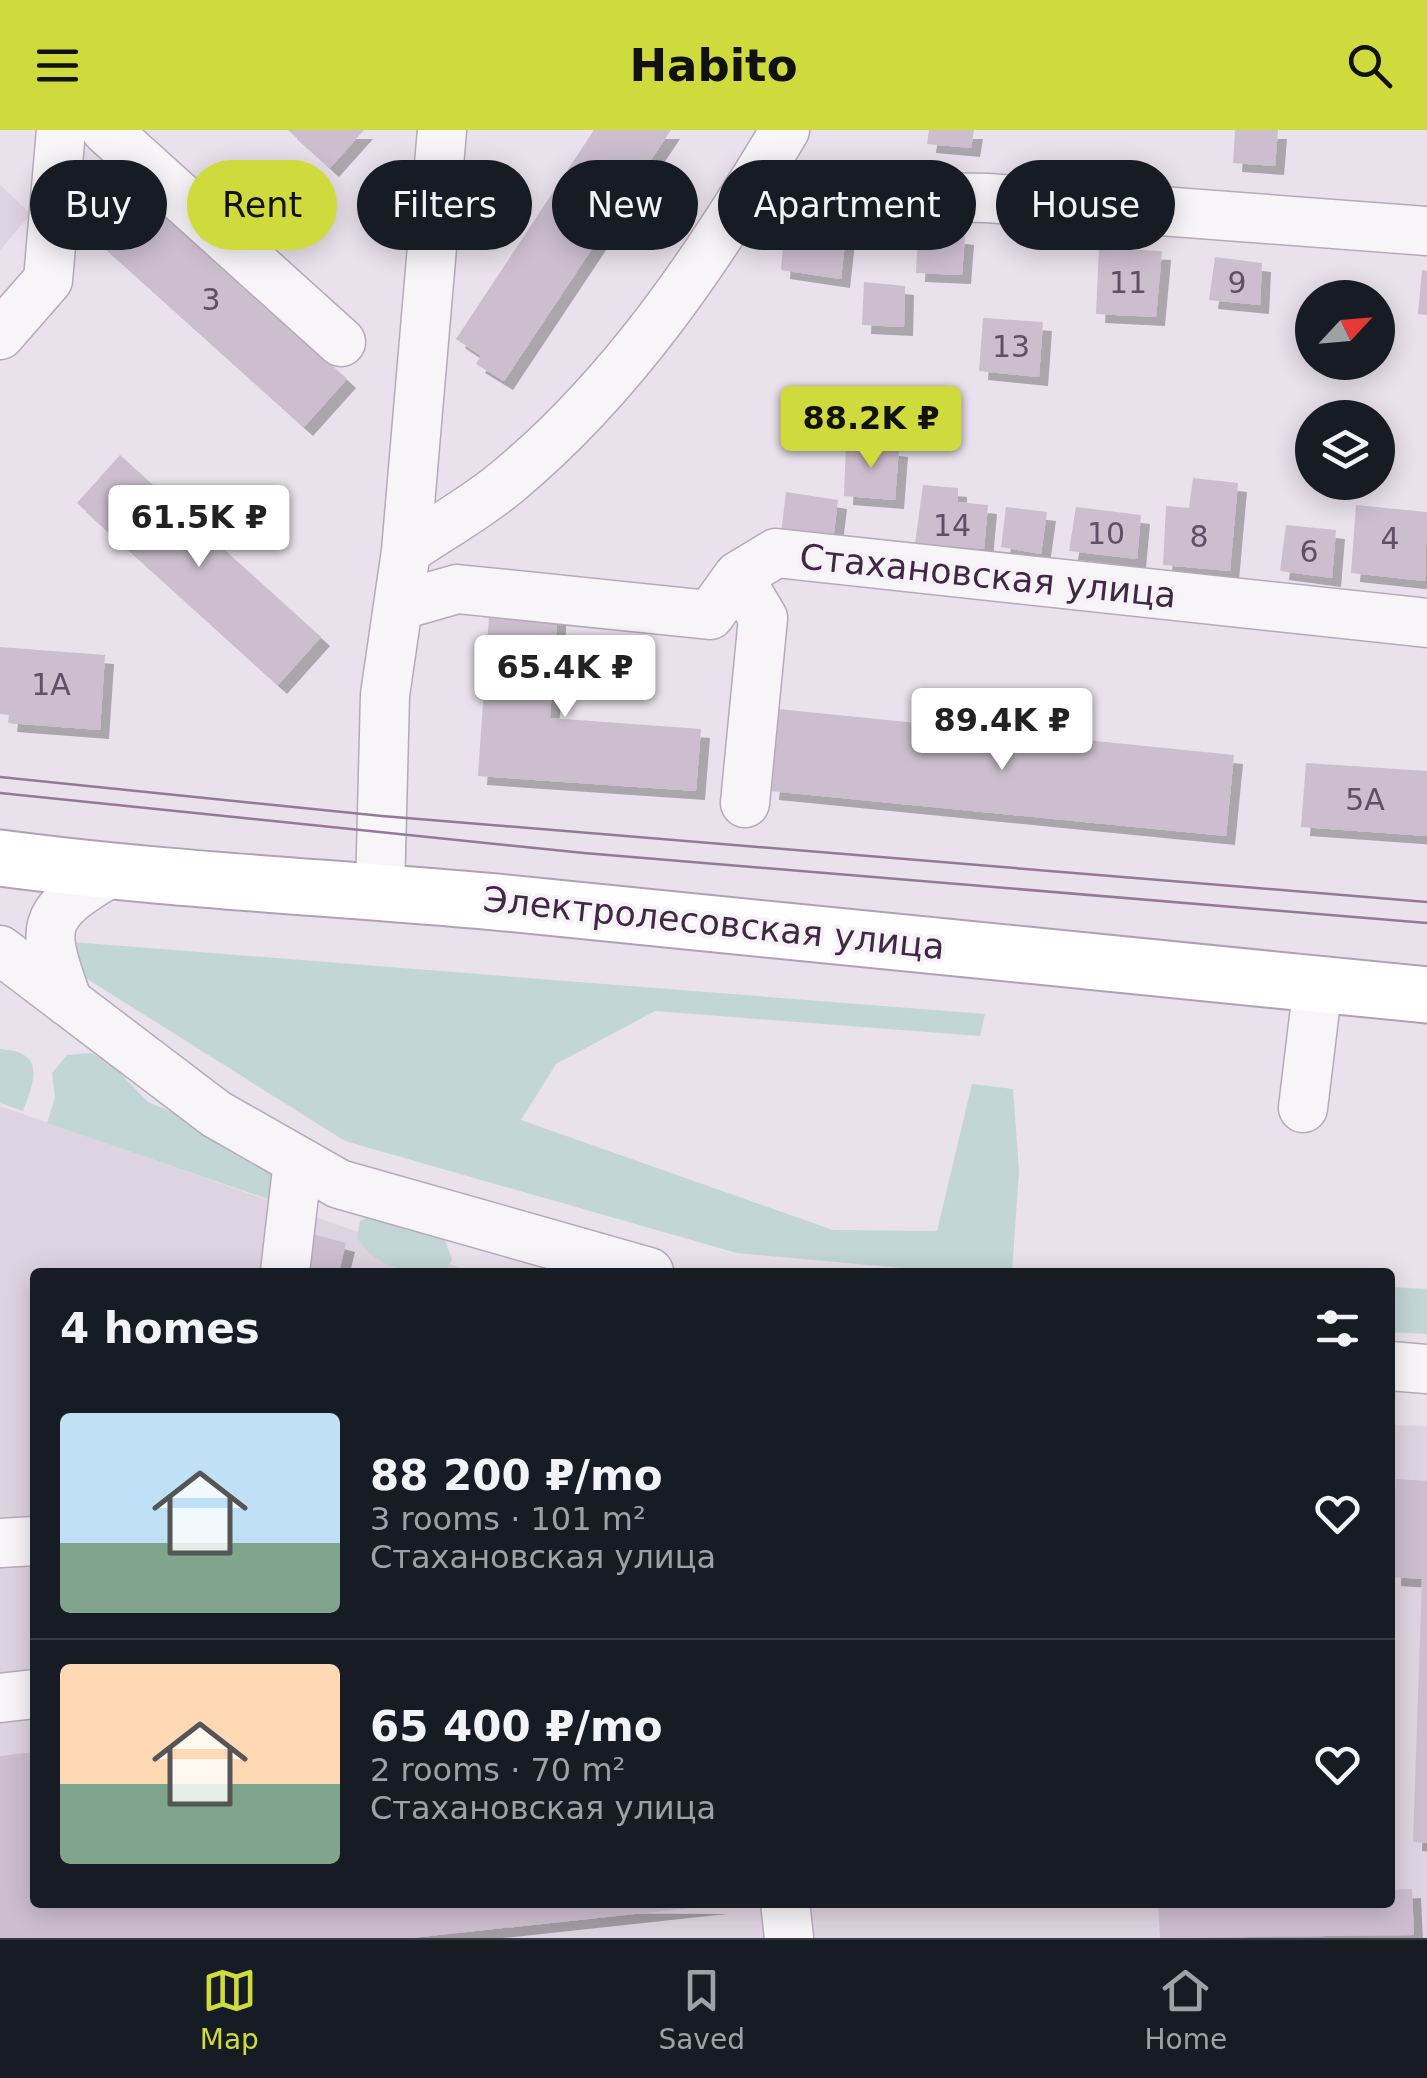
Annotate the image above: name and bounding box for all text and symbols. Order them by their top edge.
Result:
icon: menu [30,38,85,93]
icon: search [1342,38,1397,93]
text: Habito [629,39,798,92]
chip: Buy [30,160,167,250]
chip: Rent [187,160,337,250]
chip: Filters [357,160,532,250]
chip: New [552,160,698,250]
chip: Apartment [718,160,976,250]
chip: House [996,160,1175,250]
house number: 11 [1109,265,1147,300]
house number: 9 [1227,265,1247,300]
north arrow [1295,280,1395,380]
map controls [1295,280,1395,500]
house number: 3 [201,282,221,317]
house number: 13 [992,329,1030,364]
pin: 88.2K ₽ [779,386,963,471]
text: 88.2K ₽ [802,399,940,437]
button: layers [1295,400,1395,500]
pin: 61.5K ₽ [107,485,291,570]
text: 61.5K ₽ [130,498,268,536]
house number: 14 [933,508,971,543]
house number: 10 [1087,516,1125,551]
house number: 8 [1189,519,1209,554]
house number: 4 [1380,521,1400,556]
house number: 6 [1299,534,1319,569]
street label: Стахановская улица [798,536,1178,616]
pin: 65.4K ₽ [473,635,657,720]
text: 65.4K ₽ [496,648,634,686]
house number: 1А [31,667,71,702]
pin: 89.4K ₽ [910,688,1094,773]
text: 89.4K ₽ [933,701,1071,739]
house number: 5А [1345,782,1385,817]
street label: Электролесовская улица [481,879,947,967]
icon: filters [1310,1301,1365,1356]
text: 4 homes [60,1304,260,1353]
text: 88 200 ₽/mo [370,1451,663,1500]
icon: home [140,1453,260,1573]
icon: heart [1310,1486,1365,1541]
text: 3 rooms · 101 m² [370,1500,646,1538]
text: Стахановская улица [370,1538,716,1576]
text: 65 400 ₽/mo [370,1702,663,1751]
icon: home [140,1704,260,1824]
icon: heart [1310,1737,1365,1792]
text: 2 rooms · 70 m² [370,1751,625,1789]
text: Стахановская улица [370,1789,716,1827]
tab: Map [200,1963,259,2056]
tab: Saved [658,1963,745,2056]
tab: Home [1145,1963,1227,2056]

